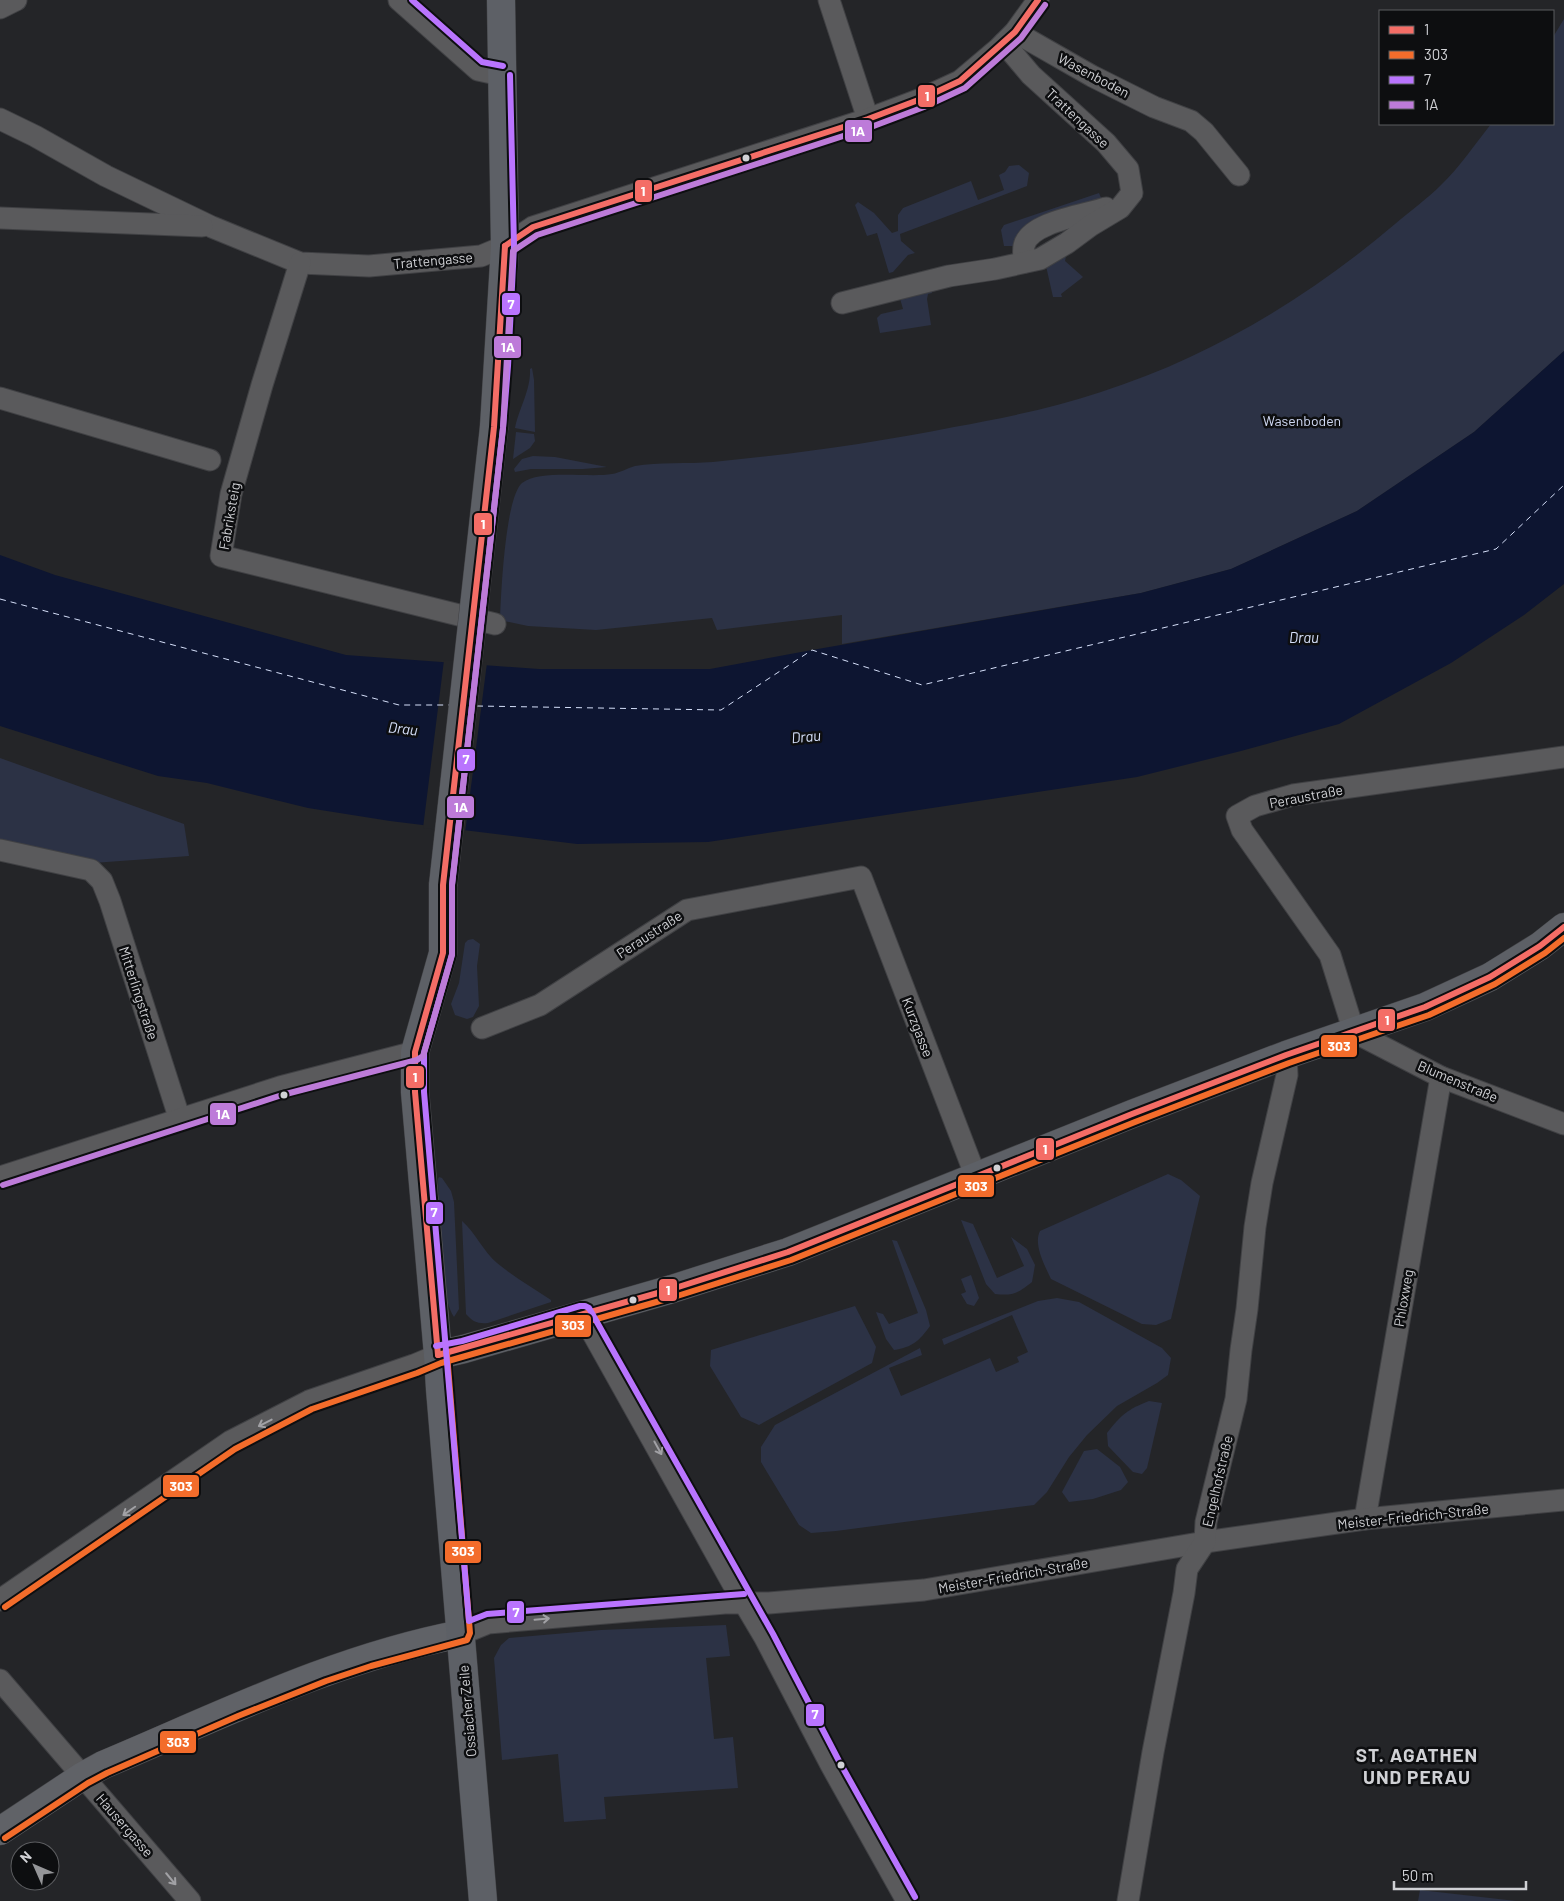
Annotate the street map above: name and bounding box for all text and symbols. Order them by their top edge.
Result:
legend [1379,10,1554,125]
text: 1 [1424,20,1429,38]
text: 303 [1424,45,1448,63]
street label: Wasenboden [1055,49,1133,101]
text: 7 [1424,70,1431,88]
line badge: 1 [917,84,936,108]
street label: Trattengasse [1043,85,1113,151]
text: 1 [925,87,930,104]
text: 1A [1424,95,1438,113]
line badge: 1A [844,119,873,143]
text: 1A [851,122,866,139]
unlabelled marker [741,153,751,163]
line badge: 1 [634,179,653,203]
text: 1 [641,182,646,199]
street label: Trattengasse [393,248,473,272]
line badge: 7 [501,292,521,316]
text: 7 [508,295,515,312]
line badge: 1A [493,335,522,359]
text: 1A [501,338,516,355]
park label: Wasenboden [1263,412,1341,429]
street label: Fabriksteig [215,481,243,551]
line badge: 1 [473,512,493,536]
text: 1 [481,515,486,532]
water label: Drau [1289,628,1319,646]
water label: Drau [387,717,419,739]
water label: Drau [790,726,822,746]
line badge: 7 [456,748,476,772]
text: 7 [463,750,470,767]
street label: Peraustraße [1268,781,1344,811]
line badge: 1A [446,795,475,819]
text: 1A [454,798,469,815]
street label: Peraustraße [613,907,685,961]
street label: Mitterlingstraße [116,944,162,1042]
street label: Kurzgasse [899,995,937,1059]
line badge: 1 [1377,1008,1396,1032]
text: 1 [1385,1011,1390,1028]
line badge: 303 [1320,1034,1358,1058]
text: 303 [1327,1037,1351,1054]
street label: Blumenstraße [1415,1057,1501,1105]
line badge: 1 [405,1065,425,1089]
text: 1 [413,1068,418,1085]
unlabelled marker [279,1090,289,1100]
line badge: 1A [209,1102,237,1126]
text: 1A [216,1105,231,1122]
line badge: 1 [1035,1137,1055,1161]
text: 1 [1043,1140,1048,1157]
unlabelled marker [992,1163,1002,1173]
line badge: 303 [957,1174,995,1198]
text: 303 [964,1177,988,1194]
line badge: 7 [425,1201,444,1225]
text: 7 [431,1203,438,1220]
street label: Phloxweg [1390,1268,1416,1328]
line badge: 1 [658,1278,678,1302]
text: 1 [666,1281,671,1298]
unlabelled marker [628,1295,638,1305]
line badge: 303 [554,1314,592,1338]
text: 303 [561,1316,585,1333]
one-way arrow [258,1418,273,1428]
street label: Engelhofstraße [1198,1434,1236,1528]
one-way arrow [653,1441,663,1456]
line badge: 303 [162,1474,200,1498]
text: 303 [169,1477,193,1494]
street label: Meister-Friedrich-Straße [1337,1500,1489,1532]
one-way arrow [122,1506,136,1516]
line badge: 303 [444,1540,482,1564]
text: 303 [451,1542,475,1559]
street label: Meister-Friedrich-Straße [937,1553,1089,1597]
line badge: 7 [506,1600,525,1624]
text: 7 [513,1603,520,1620]
one-way arrow [534,1614,550,1623]
street label: Ossiacher Zeile [455,1664,479,1758]
line badge: 7 [805,1703,825,1727]
text: 7 [812,1705,819,1722]
line badge: 303 [159,1730,197,1754]
text: 303 [166,1733,190,1750]
district label: ST. AGATHEN UND PERAU [1356,1743,1478,1788]
unlabelled marker [836,1760,846,1770]
street label: Hausergasse [93,1790,157,1860]
north arrow [10,1841,60,1891]
text: N [16,1847,35,1866]
scale bar [1394,1858,1526,1890]
text: 50 m [1402,1866,1434,1884]
one-way arrow [166,1873,177,1886]

